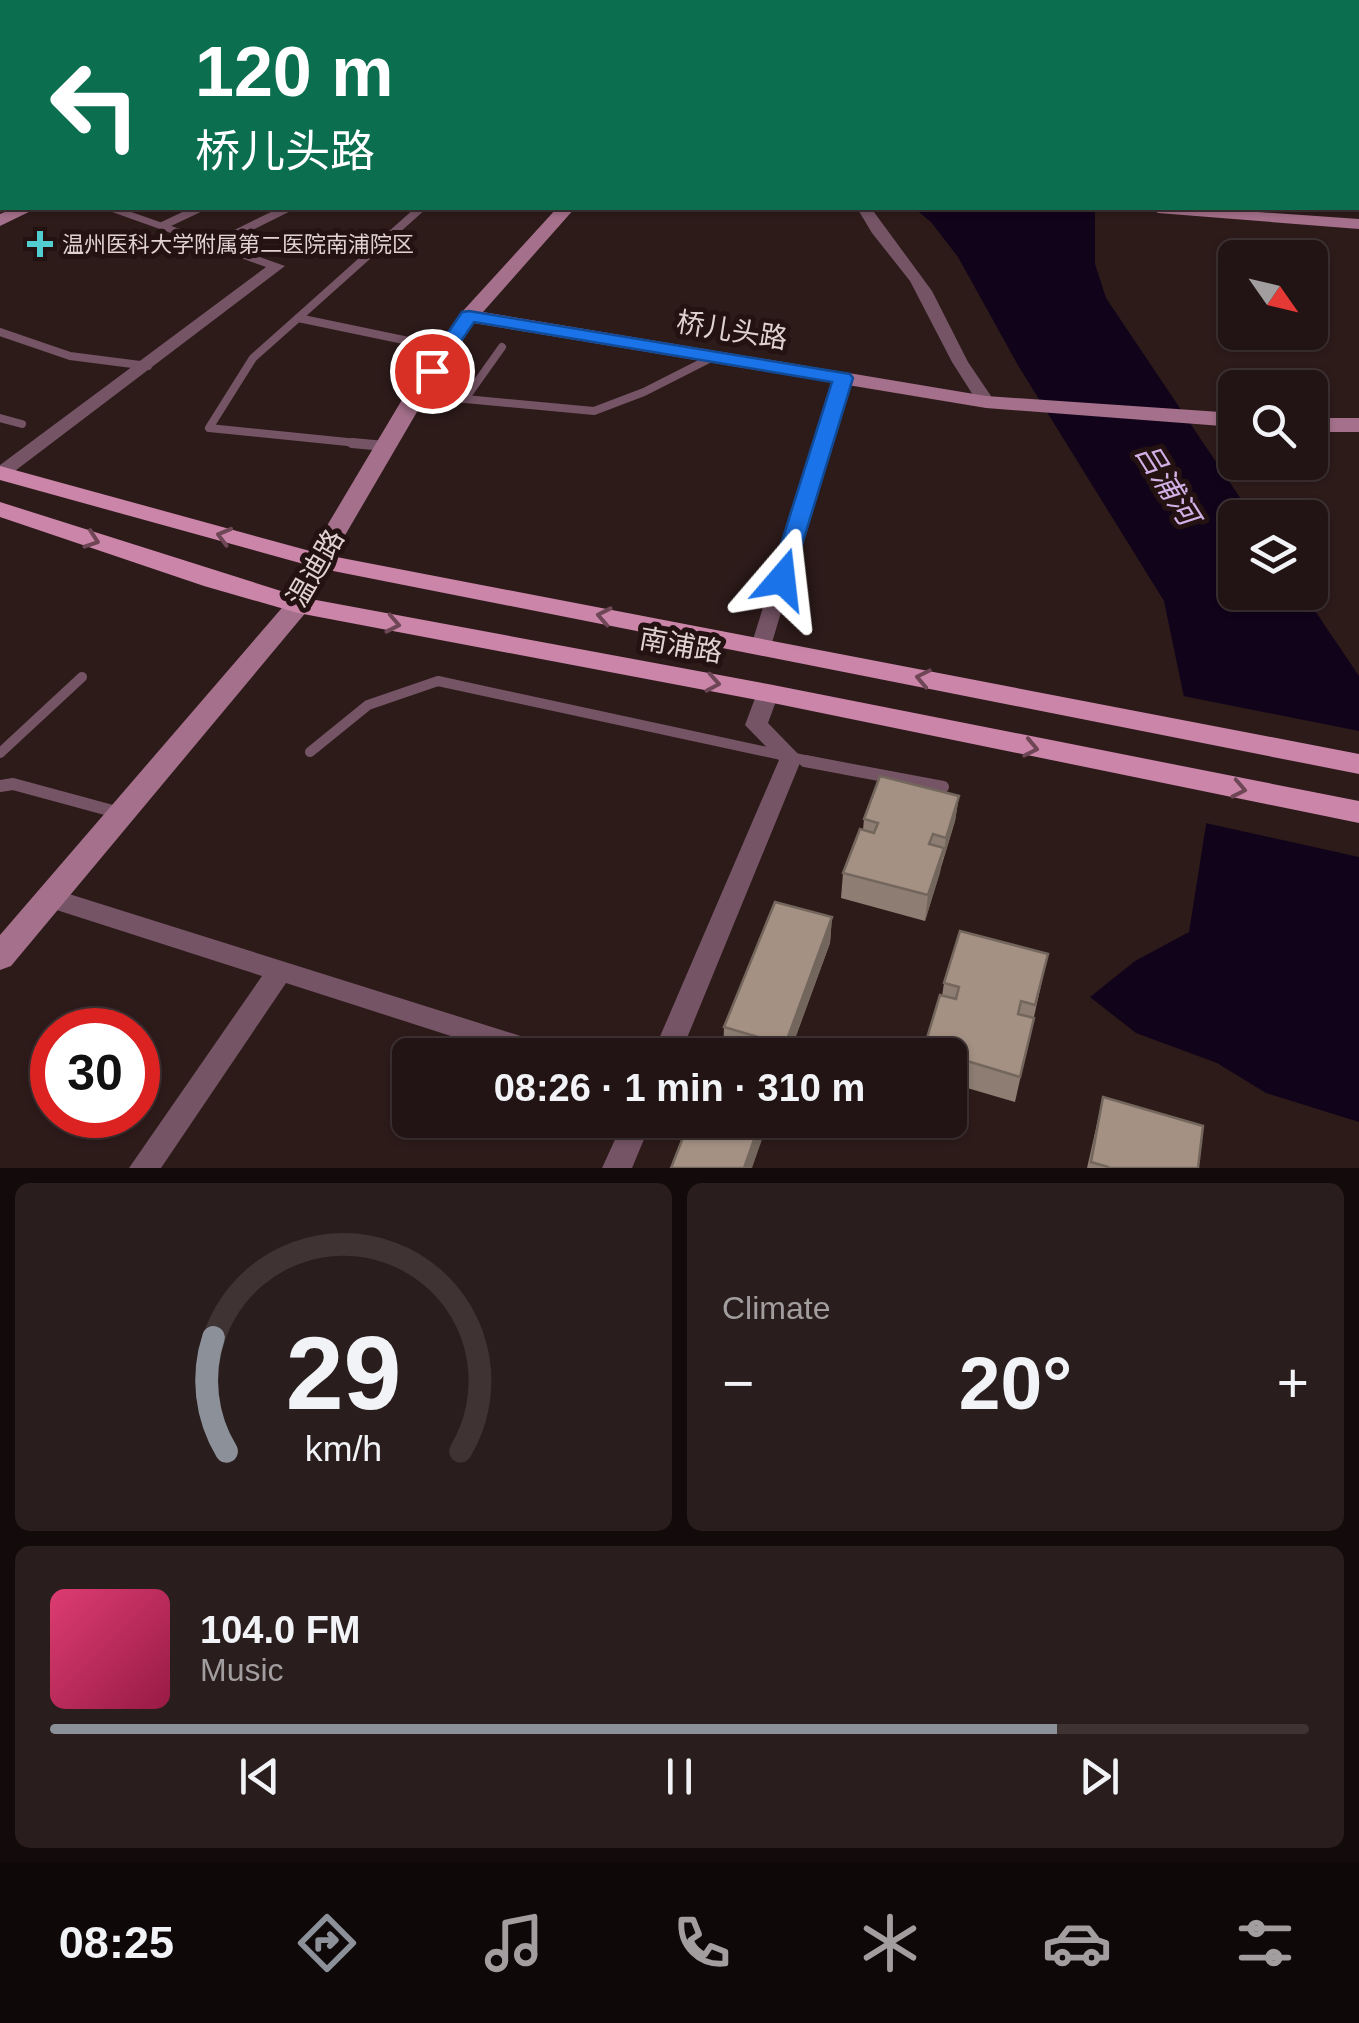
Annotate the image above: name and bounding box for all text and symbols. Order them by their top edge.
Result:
text: 120 m [195,33,393,111]
icon: left [30,40,160,170]
text: 桥儿头路 [195,126,375,177]
marker: 温州医科大学附属第二医院南浦院区 [27,231,53,257]
place label: 温州医科大学附属第二医院南浦院区 [62,232,414,257]
north arrow [1218,240,1328,350]
map controls [1218,240,1328,610]
street label: 桥儿头路 [674,306,790,355]
pin [390,329,475,414]
icon: arrive [405,344,460,399]
button: search [1218,370,1328,480]
water label: 吕浦河 [1130,437,1208,535]
button: layers [1218,500,1328,610]
street label: 温迪路 [281,524,350,612]
one-way arrow [216,526,233,547]
position arrow [730,527,834,631]
one-way arrow [83,528,100,548]
one-way arrow [595,606,612,627]
one-way arrow [384,612,401,633]
street label: 南浦路 [637,623,725,668]
one-way arrow [915,668,932,689]
one-way arrow [704,672,721,693]
one-way arrow [1022,736,1039,757]
one-way arrow [1231,778,1247,799]
speed limit sign: 30 [30,1008,160,1138]
text: 08:26 · 1 min · 310 m [494,1067,865,1109]
text: Climate [722,1290,830,1326]
text: 29 [286,1315,401,1431]
text: 20° [959,1341,1072,1425]
text: − [722,1352,754,1414]
text: + [1277,1352,1309,1414]
text: km/h [305,1429,382,1469]
text: 104.0 FM [200,1609,361,1651]
text: Music [200,1652,284,1688]
icon: previous [232,1749,287,1804]
icon: pause [652,1749,707,1804]
icon: next [1072,1749,1127,1804]
icon: directions [292,1908,362,1978]
icon: music [479,1908,549,1978]
icon: phone [667,1908,737,1978]
icon: climate [855,1908,925,1978]
icon: car [1042,1908,1112,1978]
icon: filters [1230,1908,1300,1978]
text: 08:25 [59,1917,174,1968]

